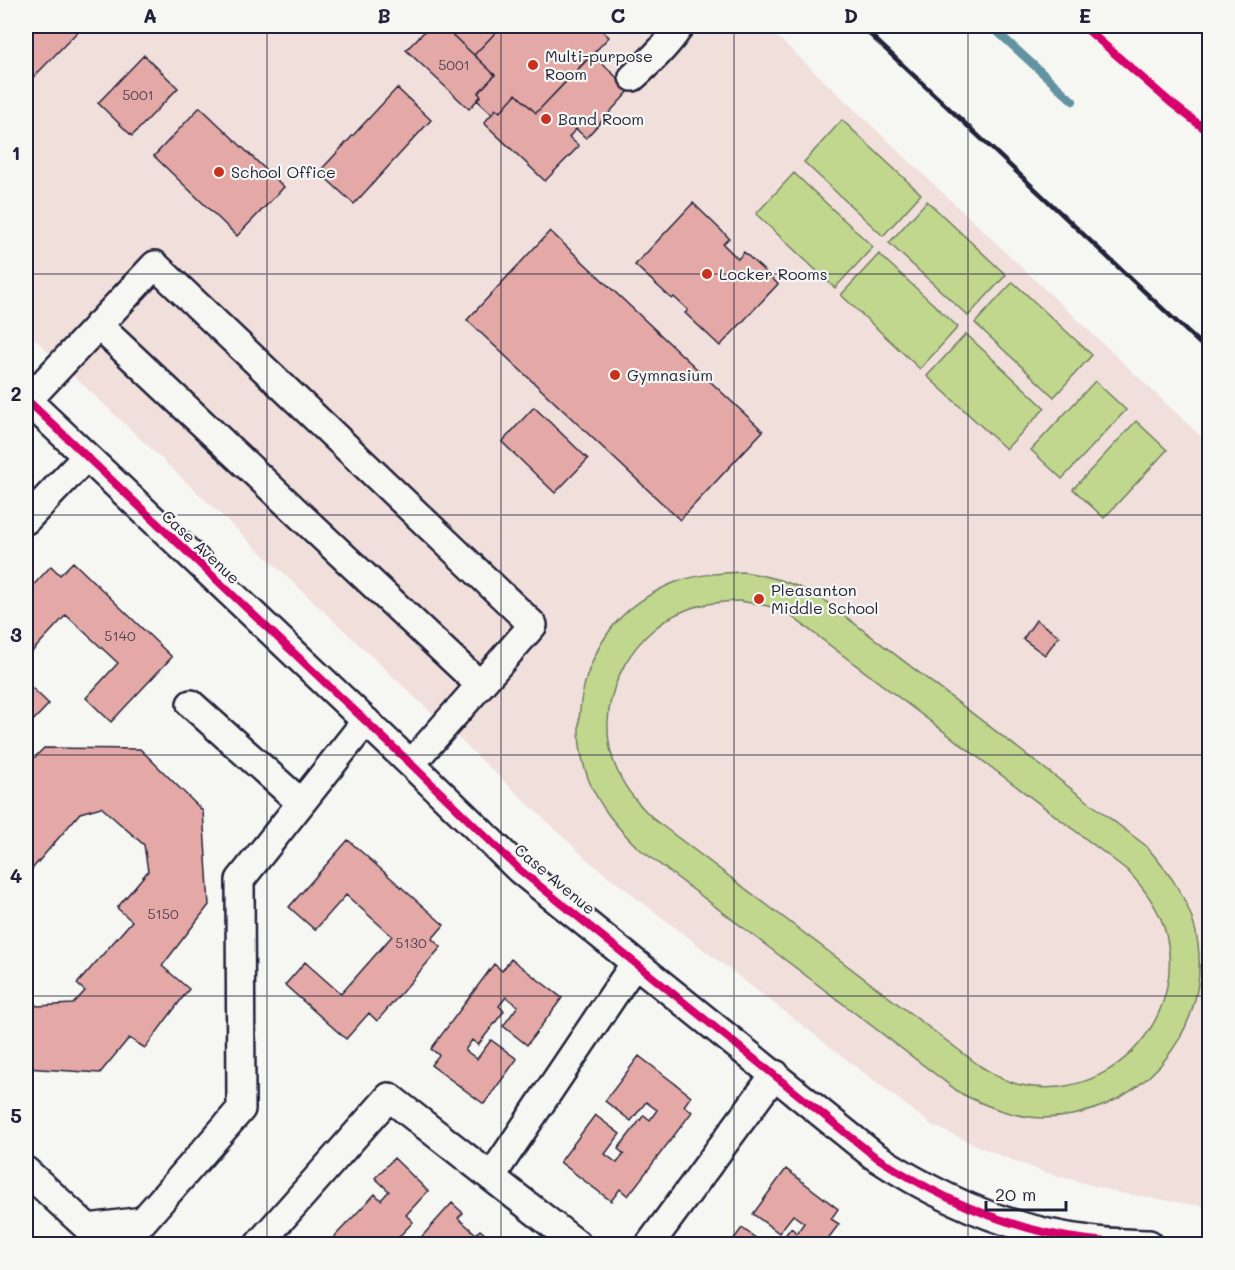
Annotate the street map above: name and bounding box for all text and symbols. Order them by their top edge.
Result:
text: A [143,2,157,28]
text: B [377,2,391,28]
text: C [611,2,626,28]
text: D [844,2,858,28]
text: E [1079,2,1091,28]
place label: Multi-purpose Room [545,45,653,84]
house number: 5001 [438,55,470,74]
marker: Multi-purpose Room [526,58,540,72]
house number: 5001 [122,85,154,104]
place label: Band Room [558,108,644,129]
marker: Band Room [539,112,553,126]
text: 1 [12,139,20,165]
place label: School Office [231,161,336,182]
marker: School Office [212,165,226,179]
place label: Locker Rooms [719,263,828,284]
marker: Locker Rooms [700,267,714,281]
place label: Gymnasium [627,364,713,385]
marker: Gymnasium [608,368,622,382]
text: 2 [10,380,22,406]
street label: Case Avenue [158,505,245,588]
place label: Pleasanton Middle School [771,579,878,618]
marker: Pleasanton Middle School [752,592,766,606]
text: 3 [10,621,22,647]
house number: 5140 [104,626,136,645]
street label: Case Avenue [510,839,600,919]
text: 4 [10,862,23,888]
house number: 5150 [147,904,179,923]
house number: 5130 [395,933,427,952]
text: 5 [10,1102,22,1128]
scale bar [986,1174,1066,1212]
text: 20 m [995,1182,1036,1206]

